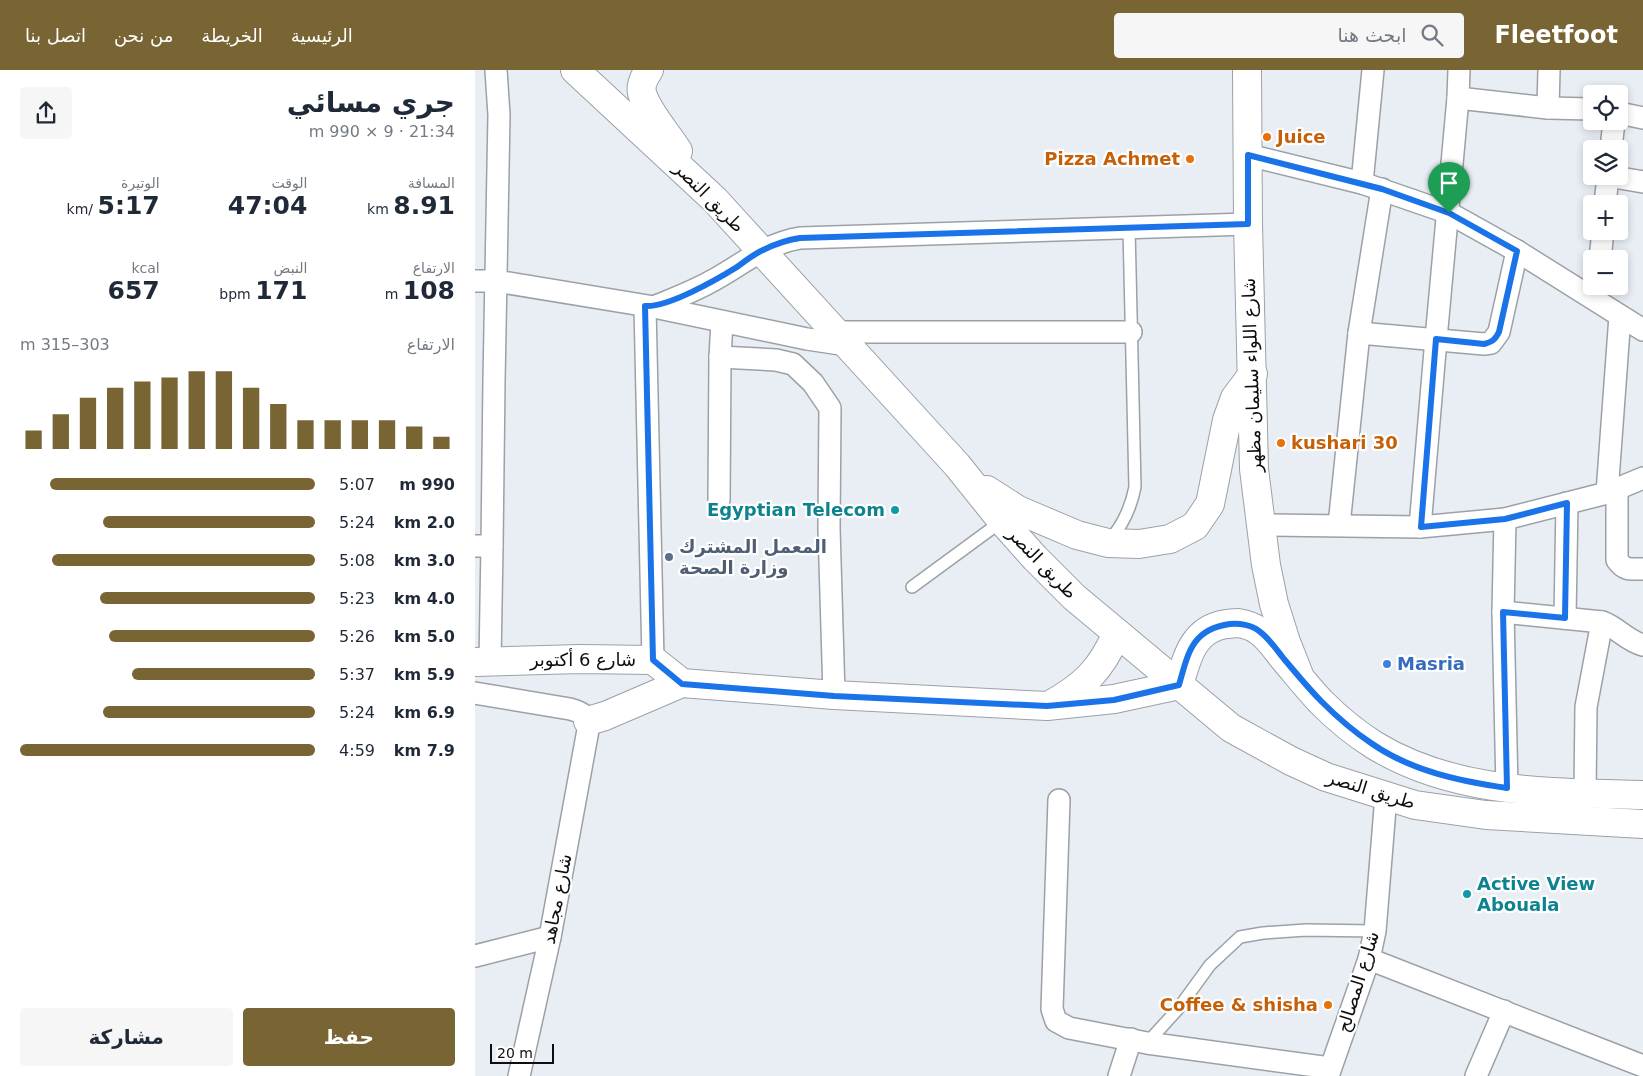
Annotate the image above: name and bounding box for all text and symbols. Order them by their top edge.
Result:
search box [1114,13,1464,58]
icon: search [1418,21,1446,49]
text: Fleetfoot [1494,21,1618,49]
text: ابحث هنا [1337,24,1406,46]
text: اتصل بنا [25,25,86,46]
text: من نحن [114,25,173,46]
text: الخريطة [201,25,263,46]
text: الرئيسية [291,25,353,46]
map controls [1583,85,1628,295]
button: locate [1583,85,1628,130]
text: جري مسائي [287,86,455,119]
button: share [20,87,72,139]
text: 21:34 · 9 × 990 m [309,122,455,141]
place label: Juice [1275,126,1326,147]
marker: Juice [1261,131,1273,143]
button: layers [1583,140,1628,185]
place label: Pizza Achmet [1044,148,1180,169]
marker: Pizza Achmet [1184,153,1196,165]
street label: طريق النصر [668,156,749,237]
pin [1428,162,1470,213]
icon: arrive [1435,169,1463,197]
text: الوتيرة [121,175,160,191]
text: الوقت [272,175,307,191]
text: المسافة [408,175,455,191]
text: 5:17 [97,191,160,220]
text: 47:04 [228,191,307,220]
text: 8.91 [393,191,455,220]
button: + [1583,195,1628,240]
text: /km [67,201,97,217]
text: km [367,201,393,217]
button: − [1583,250,1628,295]
text: kcal [131,260,160,276]
text: النبض [274,260,307,276]
text: الارتفاع [413,260,455,276]
text: 657 [107,276,160,305]
text: 171 [255,276,307,305]
text: 108 [403,276,455,305]
street label: شارع اللواء سليمان مظهر [1238,277,1266,474]
text: bpm [219,286,255,302]
text: m [385,286,403,302]
text: 303–315 m [20,335,110,354]
text: الارتفاع [407,335,455,354]
place label: kushari 30 [1291,432,1398,453]
marker: kushari 30 [1275,437,1287,449]
text: 5:07 [339,475,375,494]
text: 990 m [399,475,455,494]
place label: Egyptian Telecom [707,499,885,520]
marker: Egyptian Telecom [889,504,901,516]
text: 5:24 [339,513,375,532]
text: 2.0 km [394,513,455,532]
street label: طريق النصر [1002,522,1082,604]
place label: المعمل المشترك وزارة الصحة [679,536,827,579]
text: 5:08 [339,551,375,570]
text: 3.0 km [394,551,455,570]
marker: المعمل المشترك وزارة الصحة [663,551,675,563]
text: 5:23 [339,589,375,608]
text: 4.0 km [394,589,455,608]
text: 5:26 [339,627,375,646]
text: 5.0 km [394,627,455,646]
street label: شارع 6 أكتوبر [529,648,636,671]
place label: Masria [1397,653,1465,674]
marker: Masria [1381,658,1393,670]
text: 5:37 [339,665,375,684]
text: 5.9 km [394,665,455,684]
text: 5:24 [339,703,375,722]
text: 6.9 km [394,703,455,722]
text: 4:59 [339,741,375,760]
text: 7.9 km [394,741,455,760]
street label: طريق النصر [1323,766,1418,814]
street label: شارع مجاهد [537,852,577,946]
place label: Active View Abouala [1477,873,1595,915]
marker: Active View Abouala [1461,888,1473,900]
street label: شارع المصالح [1332,929,1384,1035]
place label: Coffee & shisha [1160,994,1318,1015]
marker: Coffee & shisha [1322,999,1334,1011]
button: مشاركة [20,1008,233,1066]
button: حفظ [243,1008,455,1066]
scale bar [490,1041,554,1064]
text: 20 m [497,1045,533,1061]

